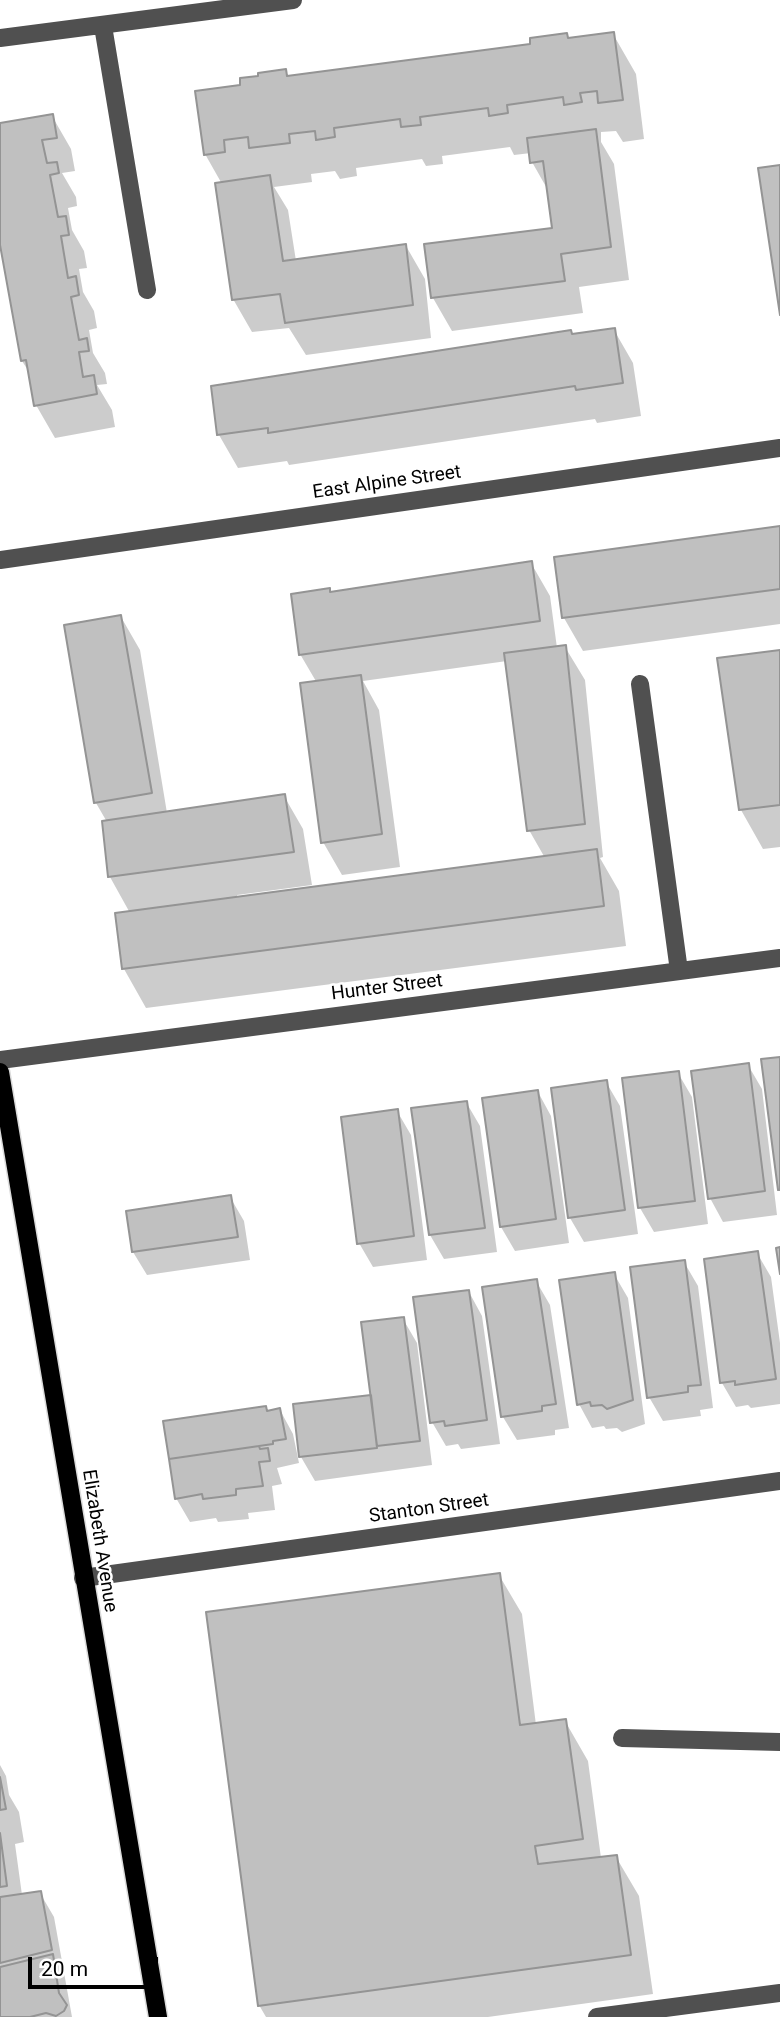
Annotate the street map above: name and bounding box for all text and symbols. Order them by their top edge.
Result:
street label: East Alpine Street [311,461,463,505]
street label: Hunter Street [330,970,444,1006]
street label: Elizabeth Avenue [76,1468,122,1614]
street label: Stanton Street [368,1489,490,1529]
scale bar [32,1944,161,1988]
text: 20 m [41,1957,88,1981]

